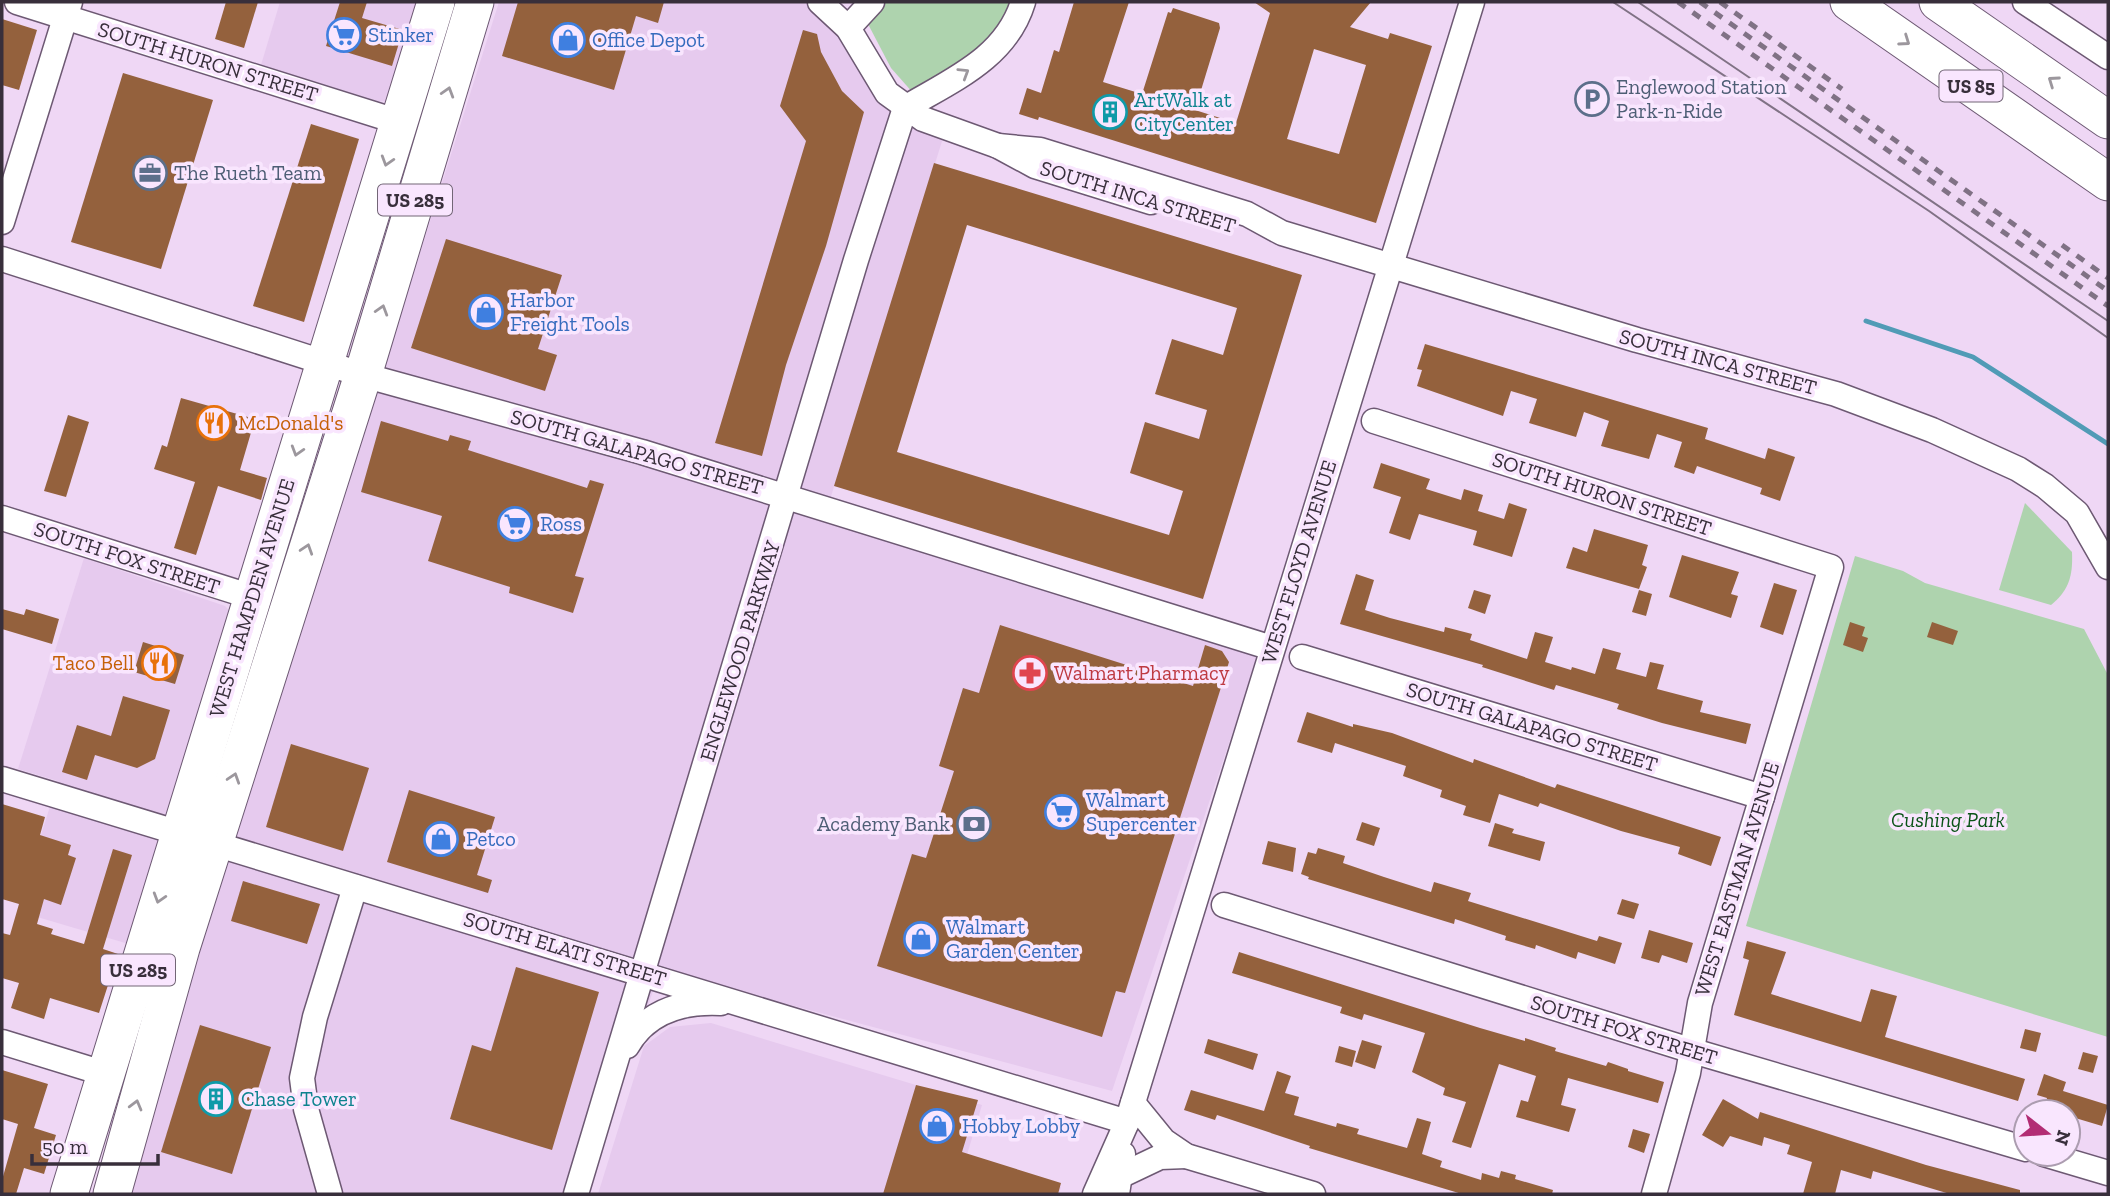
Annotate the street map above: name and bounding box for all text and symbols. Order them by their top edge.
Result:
street label: SOUTH HURON STREET [95,16,321,107]
supermarket icon: Stinker [325,16,363,54]
shop icon: Office Depot [549,21,587,59]
place label: Stinker [368,22,434,47]
place label: Office Depot [592,27,705,52]
one-way arrow [1897,32,1910,45]
one-way arrow [956,69,969,82]
road number: US 85 [1940,71,2002,102]
place label: Englewood Station Park-n-Ride [1616,74,1786,123]
one-way arrow [2048,77,2061,89]
parking icon: Englewood Station Park-n-Ride [1573,80,1611,118]
one-way arrow [439,86,454,98]
place label: ArtWalk at CityCenter [1134,87,1234,136]
building icon: ArtWalk at CityCenter [1091,93,1129,131]
office icon: The Rueth Team [131,154,169,192]
one-way arrow [380,154,395,166]
street label: SOUTH INCA STREET [1037,155,1239,238]
place label: The Rueth Team [174,160,322,185]
road number: US 285 [378,184,452,216]
place label: Harbor Freight Tools [510,287,630,336]
shop icon: Harbor Freight Tools [467,293,505,331]
one-way arrow [374,304,389,316]
street label: SOUTH INCA STREET [1617,323,1819,400]
street label: SOUTH GALAPAGO STREET [508,403,766,500]
restaurant icon: McDonald's [195,404,233,442]
place label: McDonald's [238,410,343,435]
one-way arrow [291,445,305,457]
street label: SOUTH HURON STREET [1489,446,1715,541]
street label: WEST FLOYD AVENUE [1256,457,1341,667]
street label: WEST HAMPDEN AVENUE [203,476,300,720]
supermarket icon: Ross [496,505,534,543]
place label: Ross [540,511,582,536]
street label: SOUTH FOX STREET [31,516,223,599]
street label: ENGLEWOOD PARKWAY [694,537,785,764]
one-way arrow [298,544,313,556]
restaurant icon: Taco Bell [140,644,178,682]
place label: Taco Bell [52,650,134,675]
pharmacy icon: Walmart Pharmacy [1011,654,1049,692]
place label: Walmart Pharmacy [1054,660,1230,685]
street label: SOUTH GALAPAGO STREET [1403,676,1661,777]
street label: WEST EASTMAN AVENUE [1689,759,1784,999]
one-way arrow [226,772,240,785]
place label: Walmart Supercenter [1086,787,1197,836]
supermarket icon: Walmart Supercenter [1043,793,1081,831]
bank icon: Academy Bank [955,805,993,843]
park label: Cushing Park [1891,807,2005,832]
place label: Academy Bank [817,811,950,836]
shop icon: Petco [422,820,460,858]
place label: Petco [466,826,516,851]
one-way arrow [153,892,168,904]
street label: SOUTH ELATI STREET [461,906,670,991]
place label: Walmart Garden Center [946,914,1080,963]
shop icon: Walmart Garden Center [902,920,940,958]
road number: US 285 [101,954,175,986]
street label: SOUTH FOX STREET [1528,989,1721,1070]
building icon: Chase Tower [197,1080,235,1118]
place label: Chase Tower [241,1086,357,1111]
north arrow [2012,1098,2082,1168]
one-way arrow [128,1099,142,1111]
shop icon: Hobby Lobby [918,1107,956,1145]
place label: Hobby Lobby [962,1113,1080,1138]
scale bar [32,1122,158,1166]
text: N [2050,1128,2076,1148]
text: 50 m [42,1134,88,1159]

